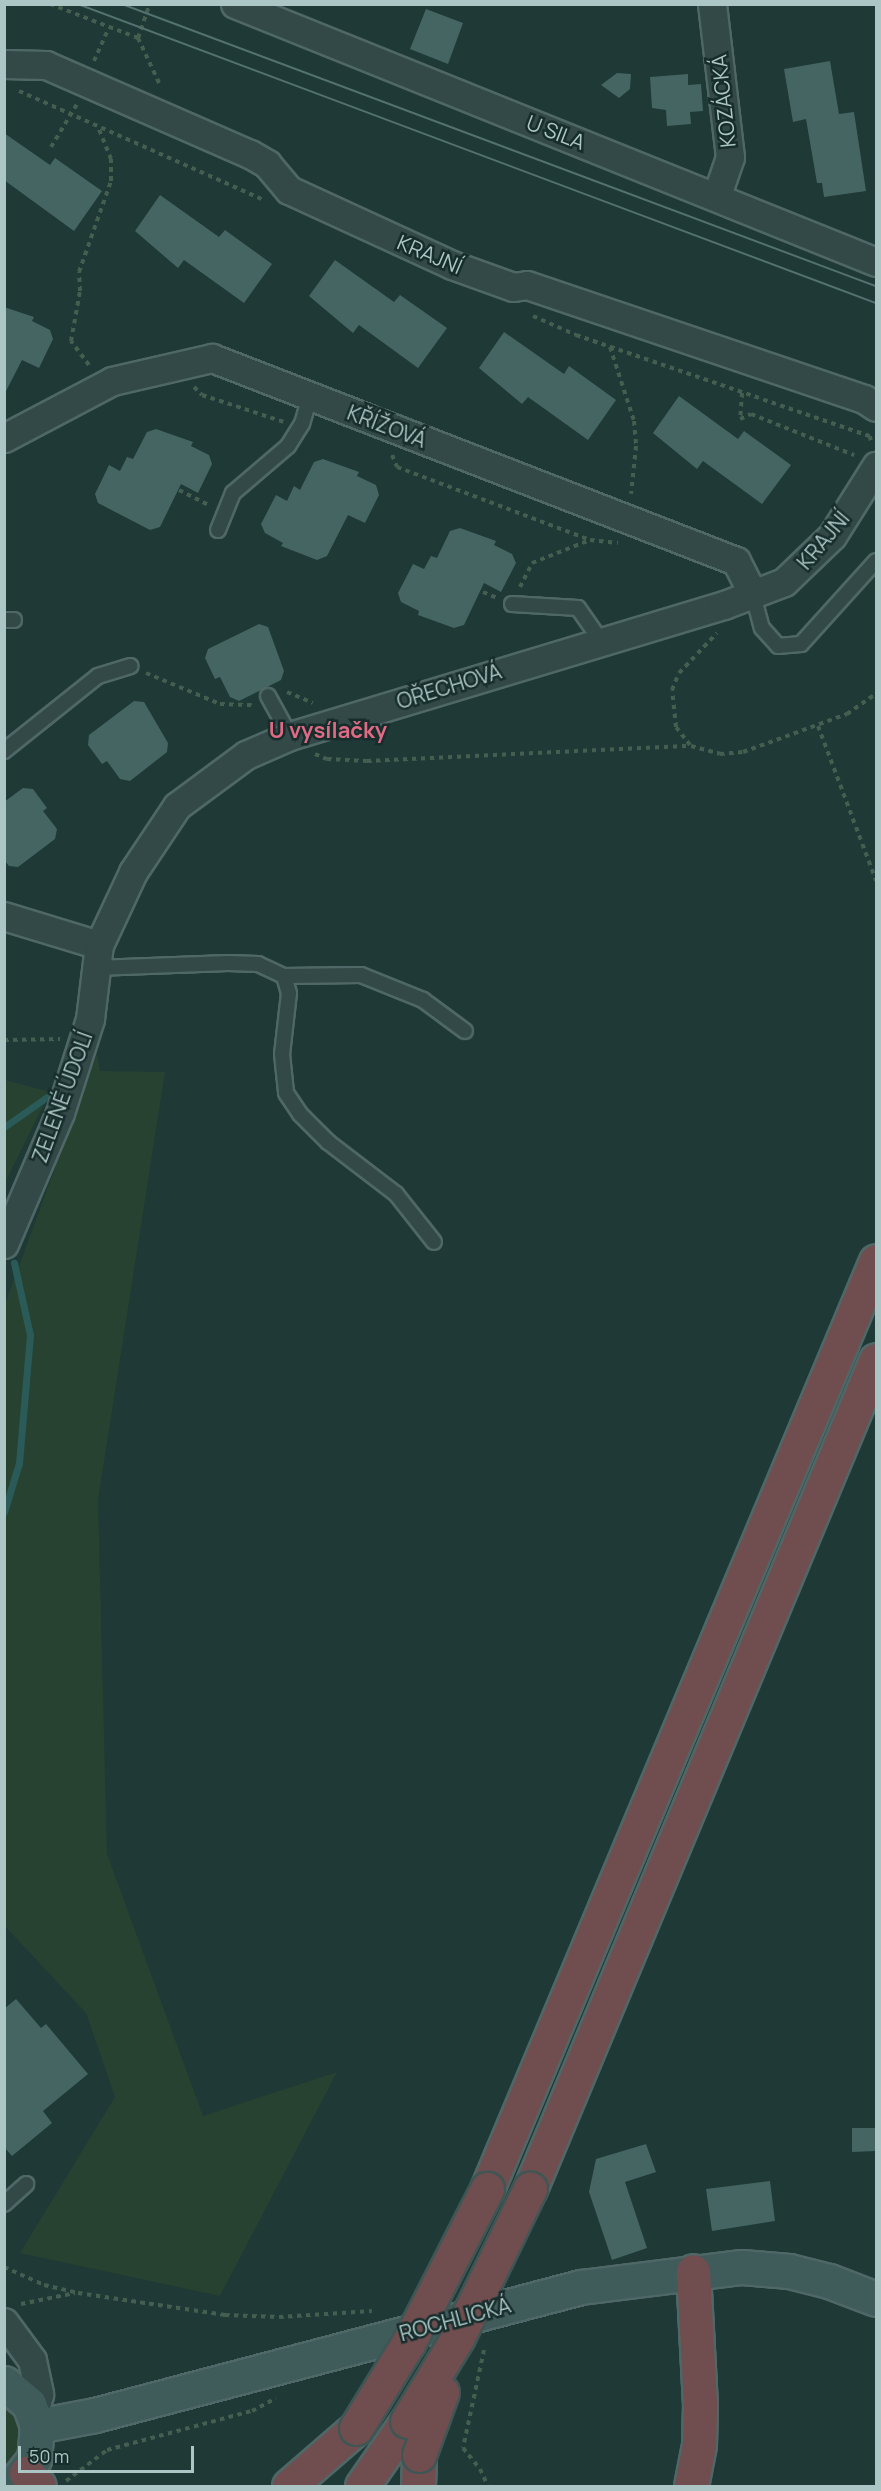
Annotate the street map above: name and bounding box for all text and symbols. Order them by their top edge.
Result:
street label: KOZÁCKÁ [706,53,740,149]
street label: U SILA [523,109,589,155]
street label: KRAJNÍ [394,229,466,279]
street label: KŘÍŽOVÁ [344,399,430,453]
street label: KRAJNÍ [791,506,855,574]
street label: OŘECHOVÁ [394,658,504,714]
district label: U vysílačky [269,718,387,744]
street label: ZELENÉ ÚDOLÍ [27,1028,97,1166]
street label: ROCHLICKÁ [397,2292,513,2346]
scale bar [21,2434,196,2472]
text: 50 m [29,2444,69,2468]

